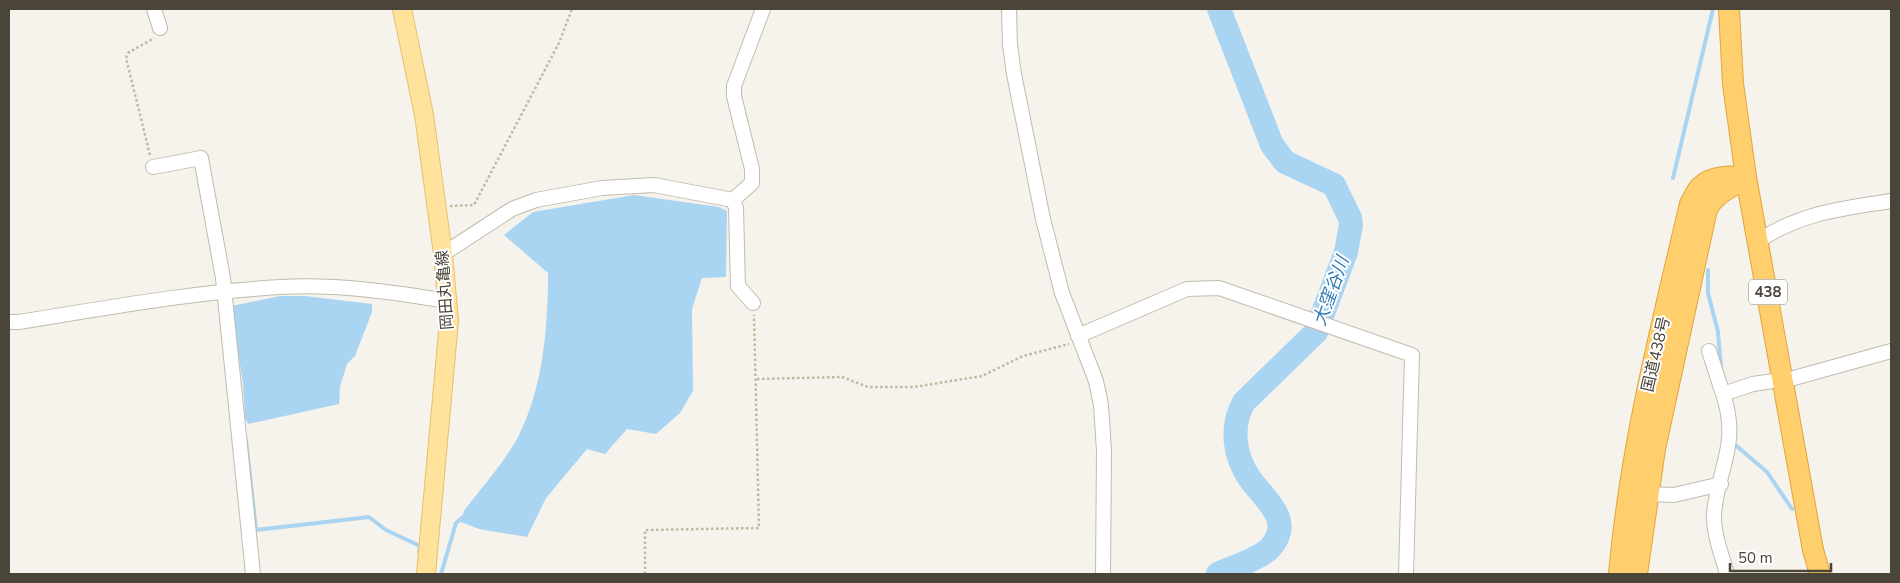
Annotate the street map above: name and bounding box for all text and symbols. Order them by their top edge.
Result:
street label: 岡田丸亀線 [431,249,459,331]
water label: 大窪谷川 [1307,251,1355,329]
road number: 438 [1749,280,1787,304]
street label: 国道438号 [1637,314,1675,394]
scale bar [1730,540,1831,572]
text: 50 m [1738,548,1773,568]

